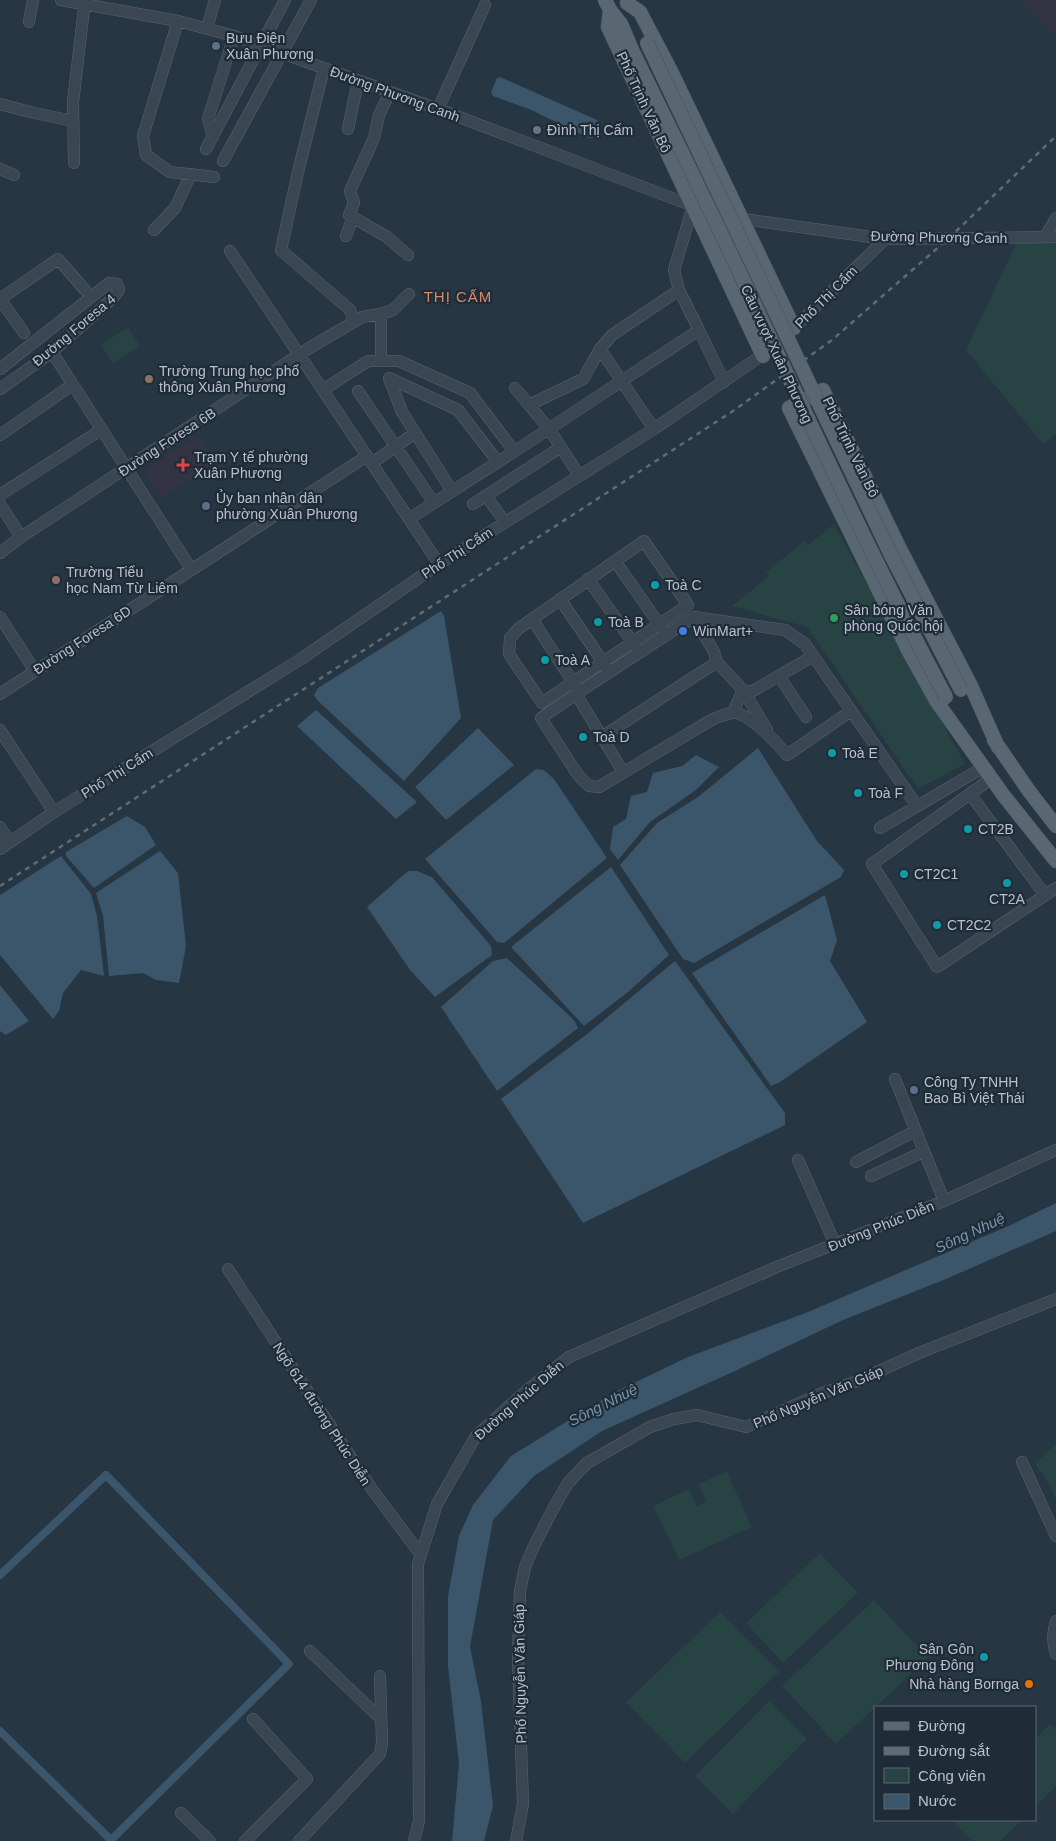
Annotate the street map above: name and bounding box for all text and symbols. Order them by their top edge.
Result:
place label: Bưu Điện Xuân Phương [226,30,314,62]
marker: Bưu Điện Xuân Phương [210,40,222,52]
street label: Phố Trịnh Văn Bô [614,49,675,155]
street label: Đường Phương Canh [328,63,462,125]
place label: Đình Thị Cấm [547,122,633,138]
marker: Đình Thị Cấm [531,124,543,136]
street label: Đường Phương Canh [871,228,1007,246]
street label: Phố Thị Cẩm [792,263,860,331]
street label: Cầu vượt Xuân Phương [738,282,816,426]
district label: THỊ CẤM [424,288,492,305]
street label: Đường Foresa 4 [29,291,119,369]
place label: Trường Trung học phổ thông Xuân Phương [159,363,299,395]
marker: Trường Trung học phổ thông Xuân Phương [143,373,155,385]
street label: Phố Trịnh Văn Bô [820,394,882,500]
street label: Đường Foresa 6B [115,405,219,479]
place label: Trạm Y tế phường Xuân Phương [194,449,308,481]
marker: Trạm Y tế phường Xuân Phương [176,458,190,472]
place label: Ủy ban nhân dân phường Xuân Phương [216,489,357,522]
marker: Ủy ban nhân dân phường Xuân Phương [200,500,212,512]
street label: Phố Thị Cẩm [418,524,496,582]
place label: Trường Tiểu học Nam Từ Liêm [66,564,178,596]
marker: Trường Tiểu học Nam Từ Liêm [50,574,62,586]
place label: Toà C [665,577,702,593]
marker: Toà C [649,579,661,591]
street label: Đường Foresa 6D [30,602,134,678]
place label: Sân bóng Văn phòng Quốc hội [844,602,943,634]
marker: Sân bóng Văn phòng Quốc hội [828,612,840,624]
place label: Toà B [608,614,644,630]
marker: Toà B [592,616,604,628]
place label: WinMart+ [693,623,753,639]
marker: WinMart+ [677,625,689,637]
place label: Toà A [555,652,591,668]
marker: Toà A [539,654,551,666]
place label: Toà D [593,729,630,745]
marker: Toà D [577,731,589,743]
street label: Phố Thị Cẩm [78,745,156,801]
place label: Toà E [842,745,878,761]
marker: Toà E [826,747,838,759]
place label: Toà F [868,785,903,801]
marker: Toà F [852,787,864,799]
place label: CT2B [978,821,1014,837]
marker: CT2B [962,823,974,835]
place label: CT2C1 [914,866,959,882]
marker: CT2C1 [898,868,910,880]
marker: CT2A [1001,877,1013,889]
place label: CT2A [989,891,1026,907]
place label: CT2C2 [947,917,992,933]
marker: CT2C2 [931,919,943,931]
place label: Công Ty TNHH Bao Bì Việt Thái [924,1074,1025,1106]
marker: Công Ty TNHH Bao Bì Việt Thái [908,1084,920,1096]
street label: Đường Phúc Diễn [826,1197,936,1255]
water label: Sông Nhuệ [932,1209,1007,1256]
street label: Ngõ 614 đường Phúc Diễn [270,1340,374,1488]
street label: Đường Phúc Diễn [471,1357,567,1443]
street label: Phố Nguyễn Văn Giáp [751,1362,885,1432]
water label: Sông Nhuệ [565,1380,640,1429]
street label: Phố Nguyễn Văn Giáp [511,1604,529,1744]
place label: Sân Gôn Phương Đông [885,1641,974,1673]
marker: Sân Gôn Phương Đông [978,1651,990,1663]
place label: Nhà hàng Bornga [909,1676,1019,1692]
marker: Nhà hàng Bornga [1023,1678,1035,1690]
legend [874,1706,1036,1821]
text: Đường [918,1717,965,1734]
text: Đường sắt [918,1742,990,1759]
text: Công viên [918,1767,986,1784]
text: Nước [918,1792,957,1809]

